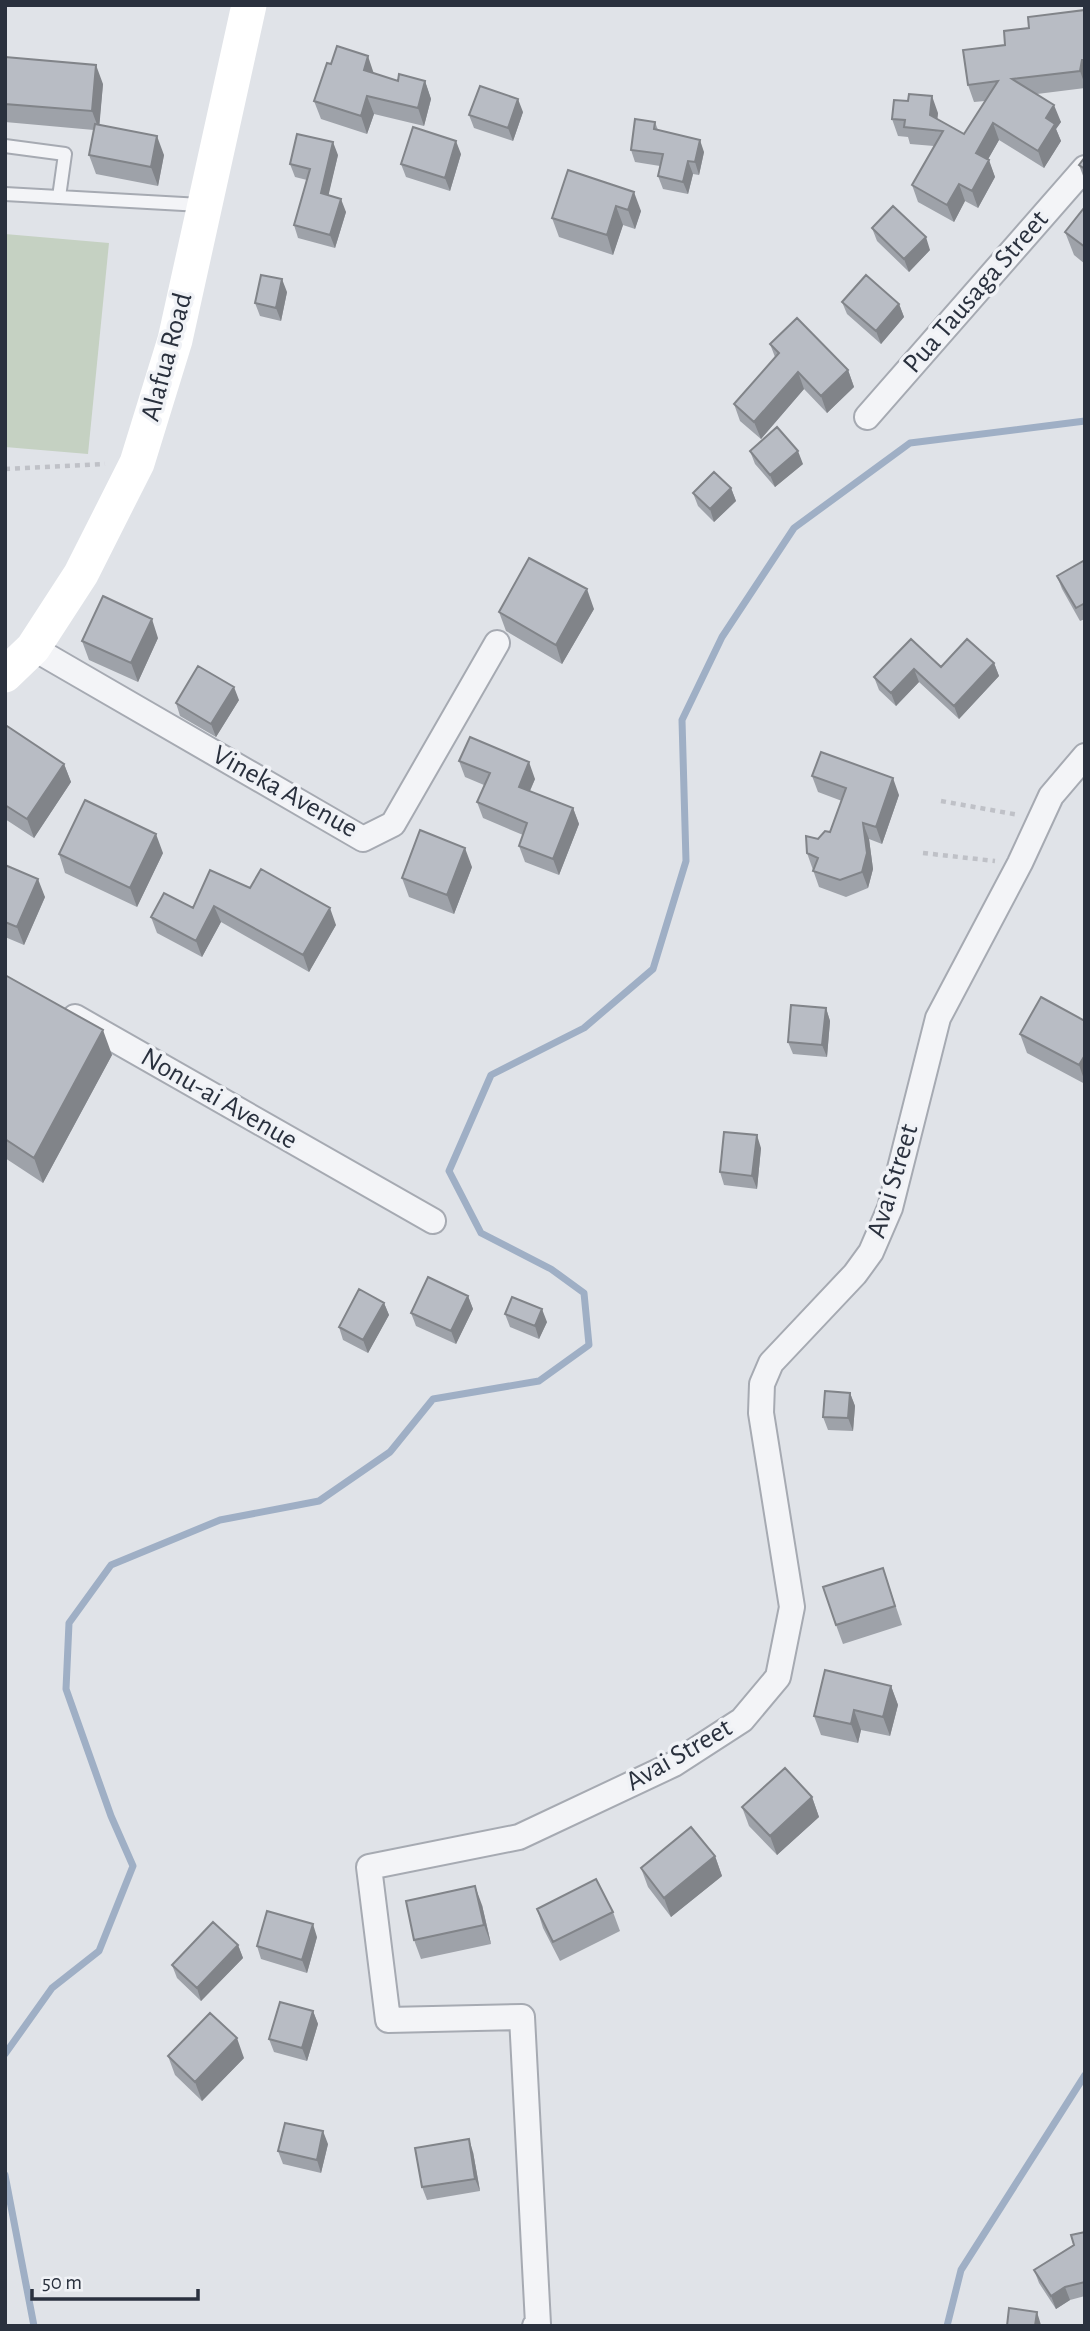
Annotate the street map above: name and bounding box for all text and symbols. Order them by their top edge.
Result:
street label: Pua Tausaga Street [898,205,1054,379]
street label: Alafua Road [136,290,198,424]
street label: Vineka Avenue [208,741,362,843]
street label: Nonu-ai Avenue [136,1043,302,1155]
street label: Avai Street [862,1121,924,1241]
street label: Avai Street [621,1714,737,1796]
scale bar [32,2258,198,2302]
text: 50 m [42,2272,82,2293]

